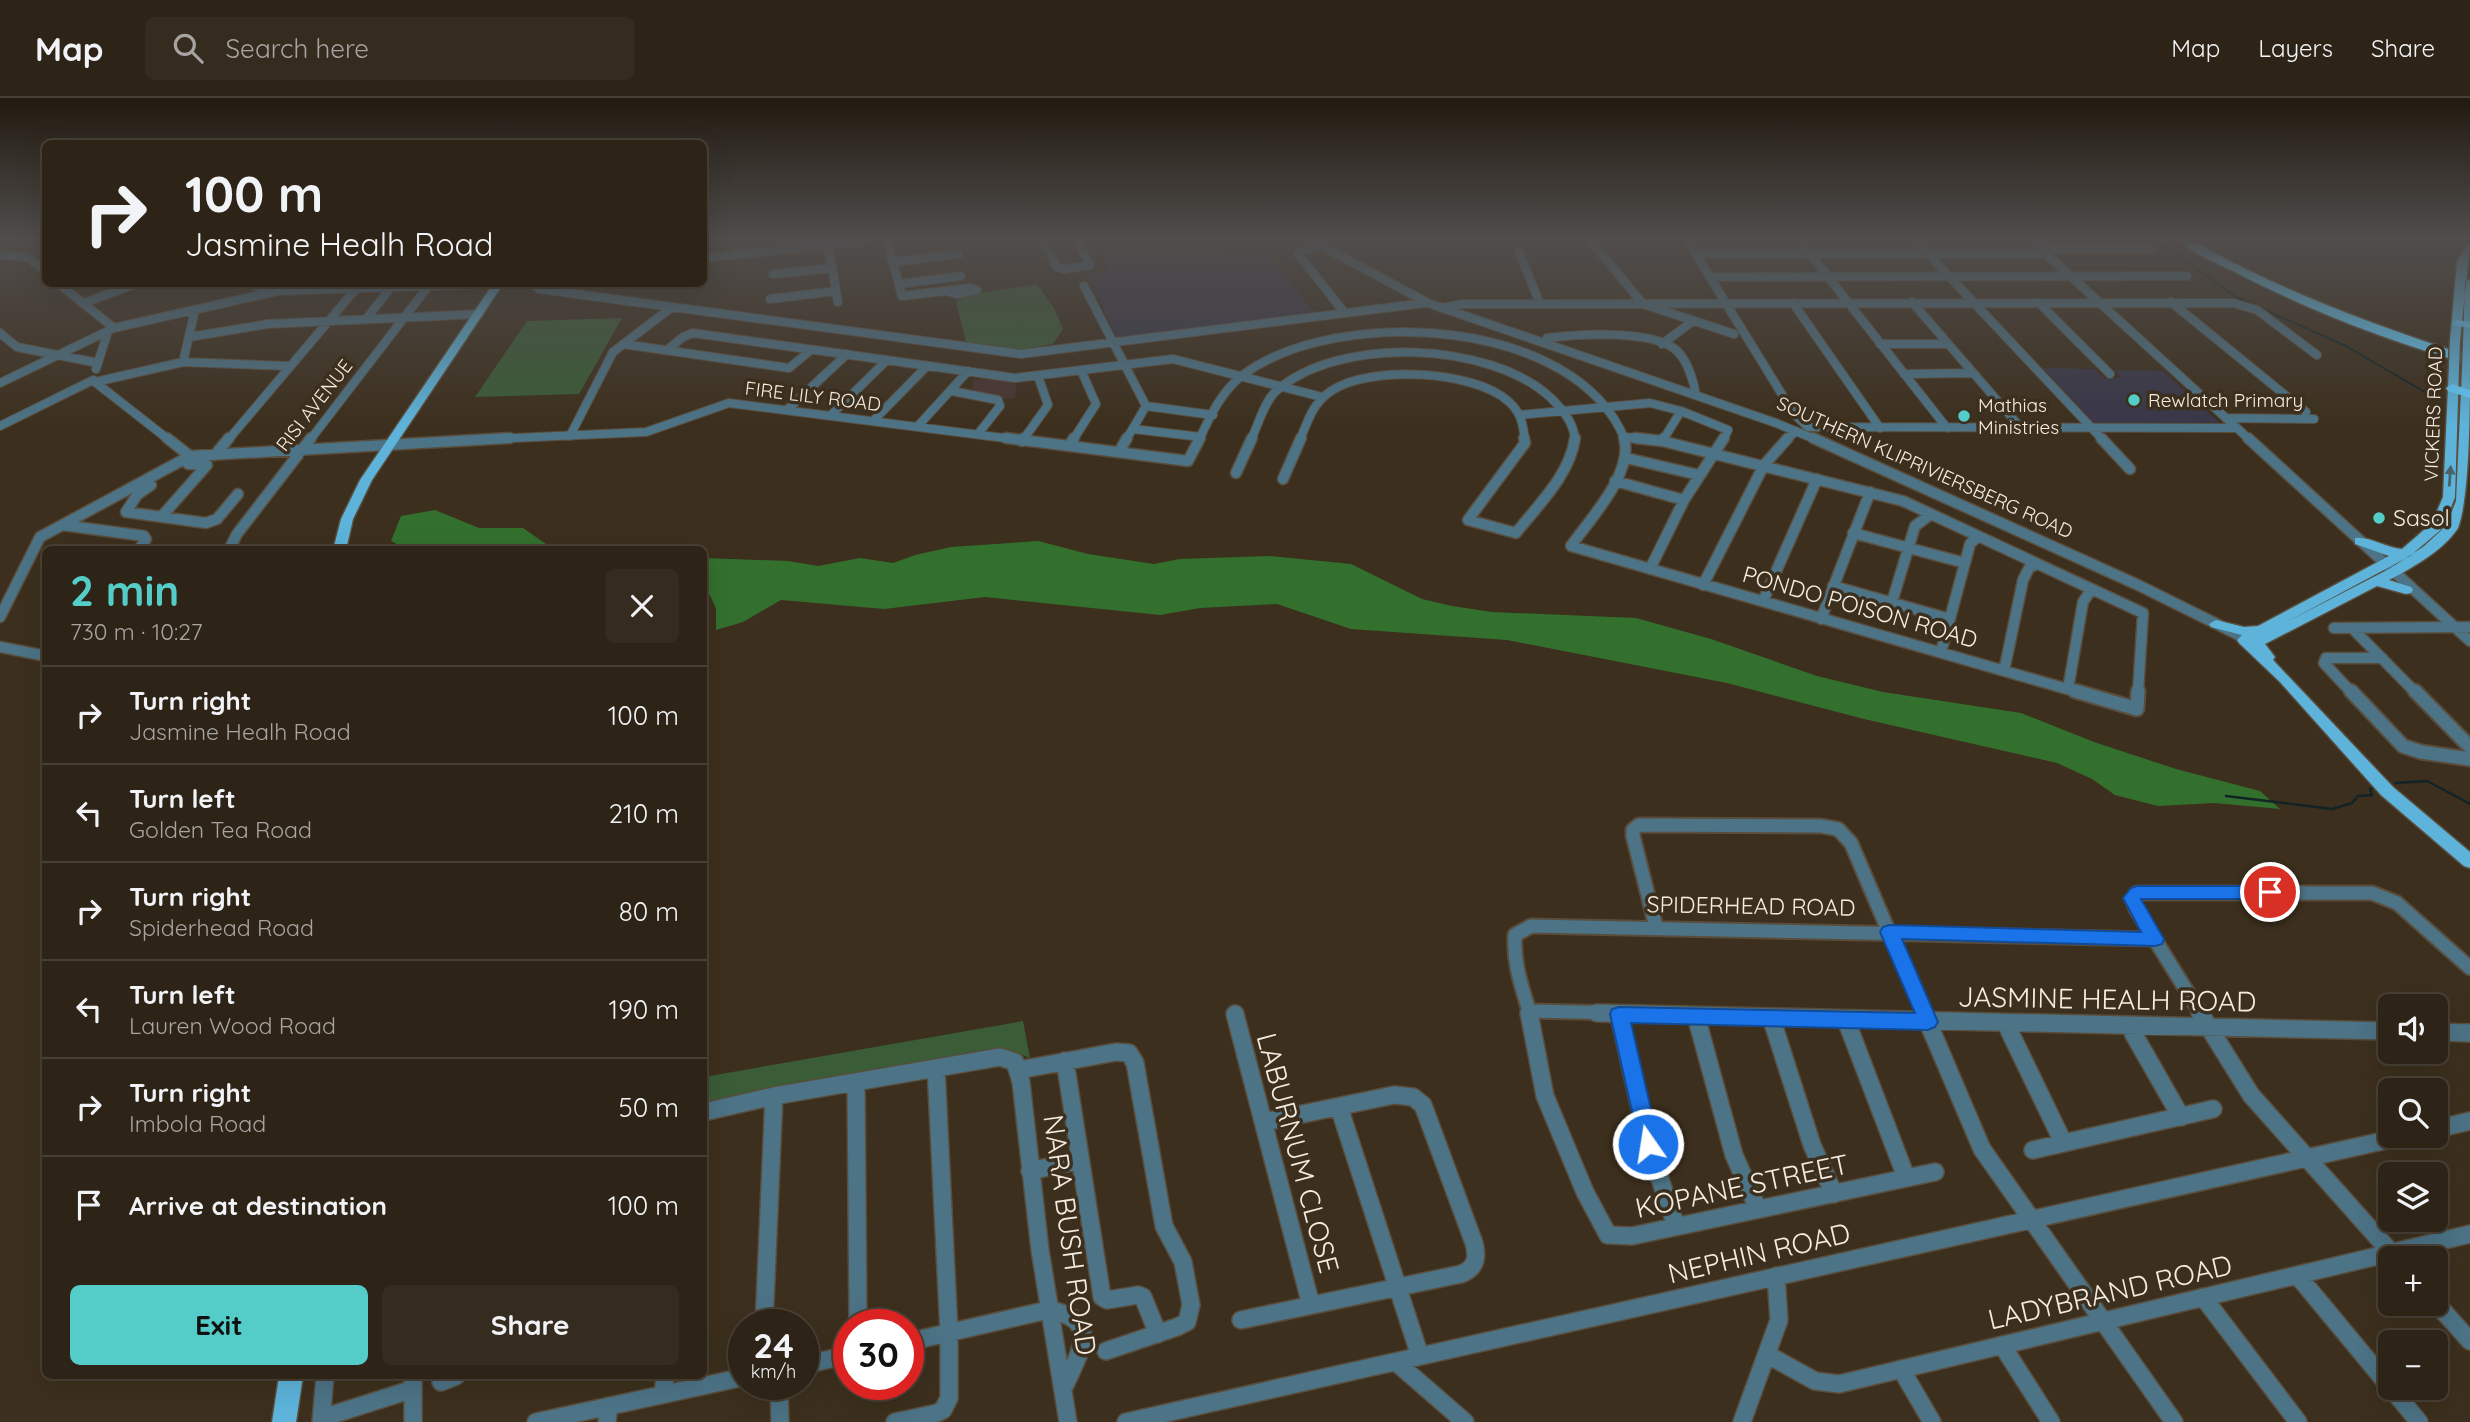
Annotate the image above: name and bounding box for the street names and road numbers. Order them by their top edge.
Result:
street label: VICKERS ROAD [2419,346,2447,482]
street label: RISI AVENUE [271,354,357,456]
street label: FIRE LILY ROAD [744,376,882,416]
street label: SOUTHERN KLIPRIVIERSBERG ROAD [1773,391,2077,543]
street label: PONDO POISON ROAD [1739,559,1981,654]
street label: SPIDERHEAD ROAD [1646,889,1856,922]
street label: JASMINE HEALH ROAD [1957,978,2257,1019]
street label: LABURNUM CLOSE [1250,1029,1347,1277]
street label: NARA BUSH ROAD [1036,1112,1105,1357]
street label: KOPANE STREET [1632,1146,1852,1225]
street label: NEPHIN ROAD [1664,1215,1854,1291]
street label: LADYBRAND ROAD [1984,1246,2235,1337]

